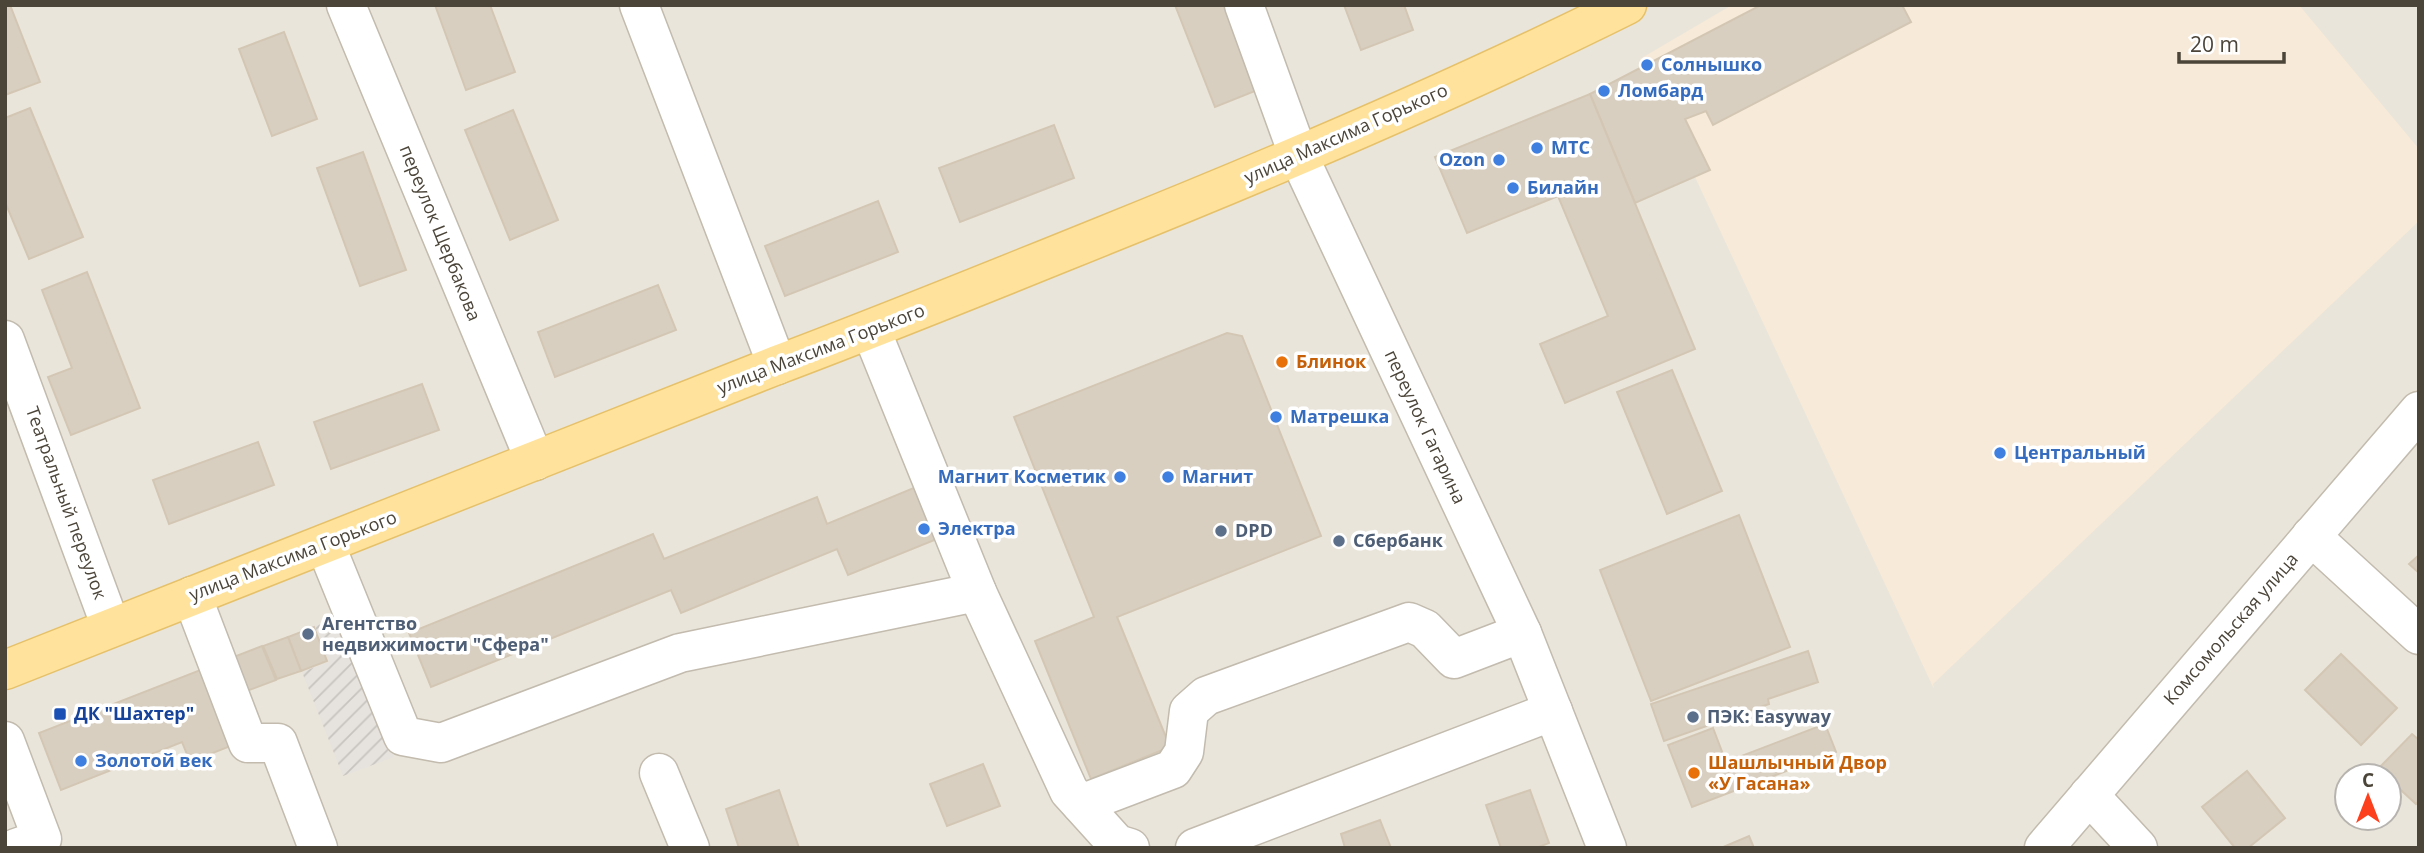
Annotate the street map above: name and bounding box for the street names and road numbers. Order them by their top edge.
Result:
street label: улица Максима Горького [1240,77,1451,189]
street label: переулок Щербакова [395,141,487,324]
street label: улица Максима Горького [713,297,928,399]
street label: переулок Гагарина [1380,346,1472,508]
street label: Театральный переулок [21,403,113,603]
street label: улица Максима Горького [185,504,400,606]
street label: Комсомольская улица [2158,547,2303,709]

